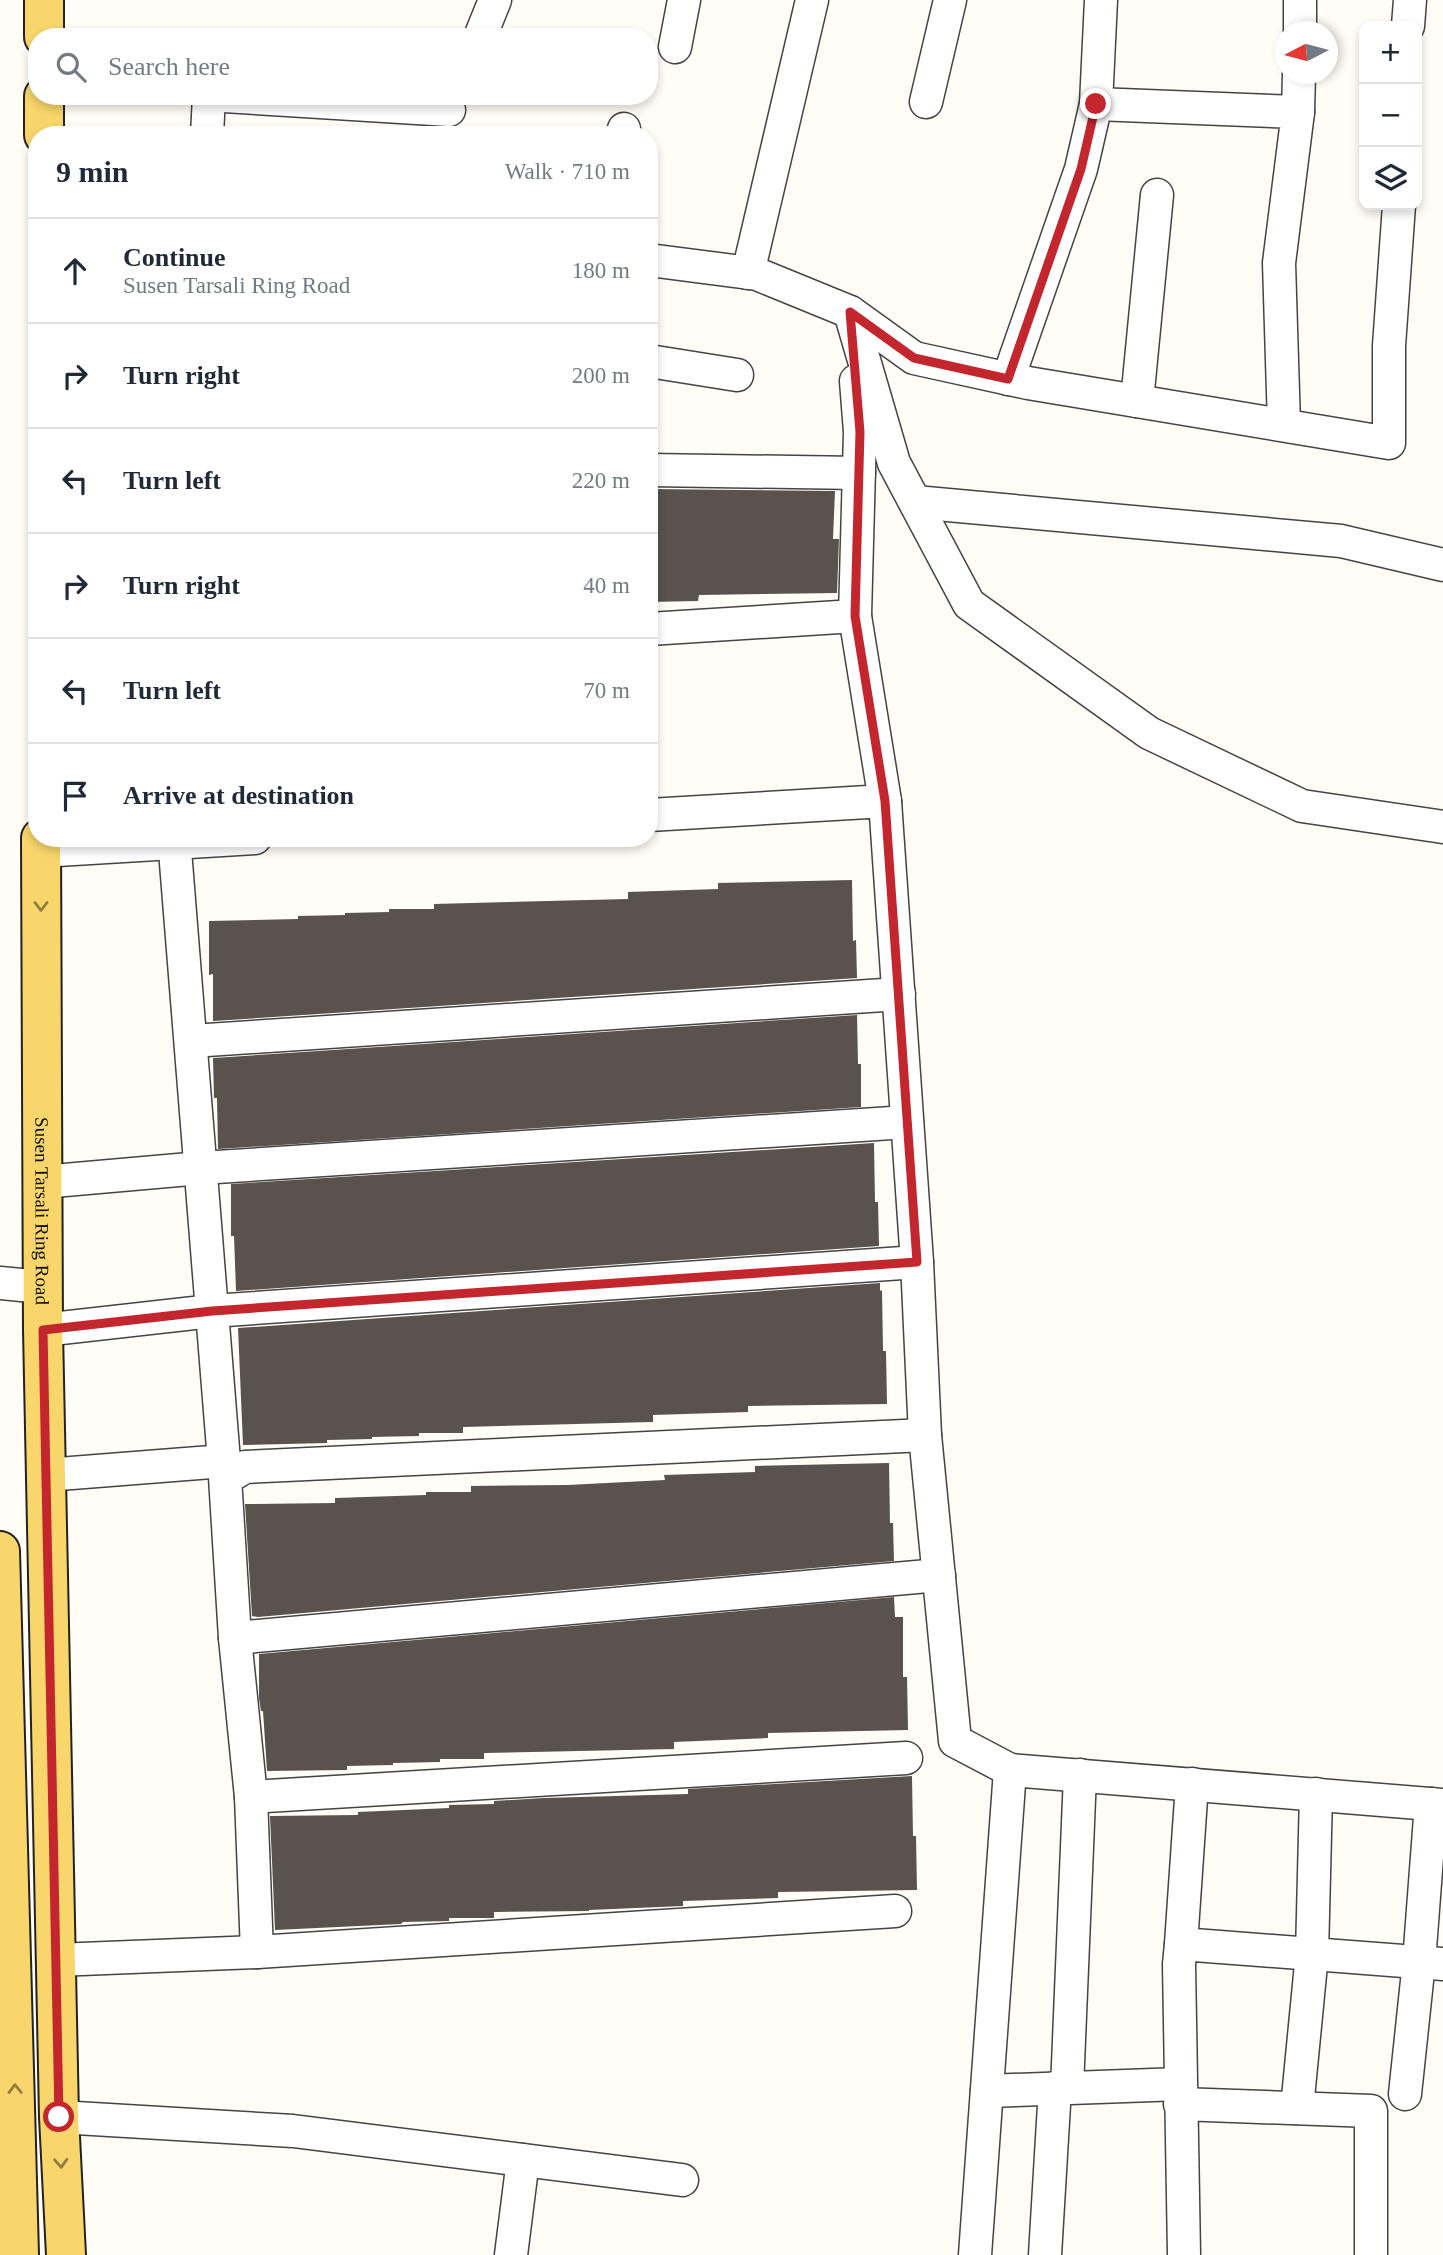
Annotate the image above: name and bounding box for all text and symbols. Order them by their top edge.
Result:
north arrow [1275,21,1338,84]
map controls [1359,21,1422,210]
button: + [1359,21,1422,84]
search box [28,28,658,105]
icon: search [52,48,90,86]
text: Search here [108,52,230,81]
button: − [1359,84,1422,147]
route end [1080,88,1111,119]
button: layers [1359,147,1422,210]
text: 9 min [56,155,129,188]
text: Walk · 710 m [505,159,630,184]
text: Continue [123,243,226,272]
icon: ahead [56,252,94,290]
text: 180 m [572,258,630,283]
text: Susen Tarsali Ring Road [123,273,350,298]
icon: right [56,357,94,395]
text: Turn right [123,361,240,390]
text: 200 m [572,363,630,388]
icon: left [56,462,94,500]
text: Turn left [123,466,221,495]
text: 220 m [572,468,630,493]
icon: right [56,567,94,605]
text: Turn right [123,571,240,600]
text: 40 m [583,573,630,598]
icon: left [56,672,94,710]
text: Turn left [123,676,221,705]
text: 70 m [583,678,630,703]
icon: arrive [56,777,94,815]
text: Arrive at destination [123,781,354,810]
one-way arrow [33,902,49,912]
street label: Susen Tarsali Ring Road [31,1117,53,1305]
one-way arrow [7,2083,23,2094]
route start [43,2101,74,2132]
one-way arrow [54,2158,69,2169]

